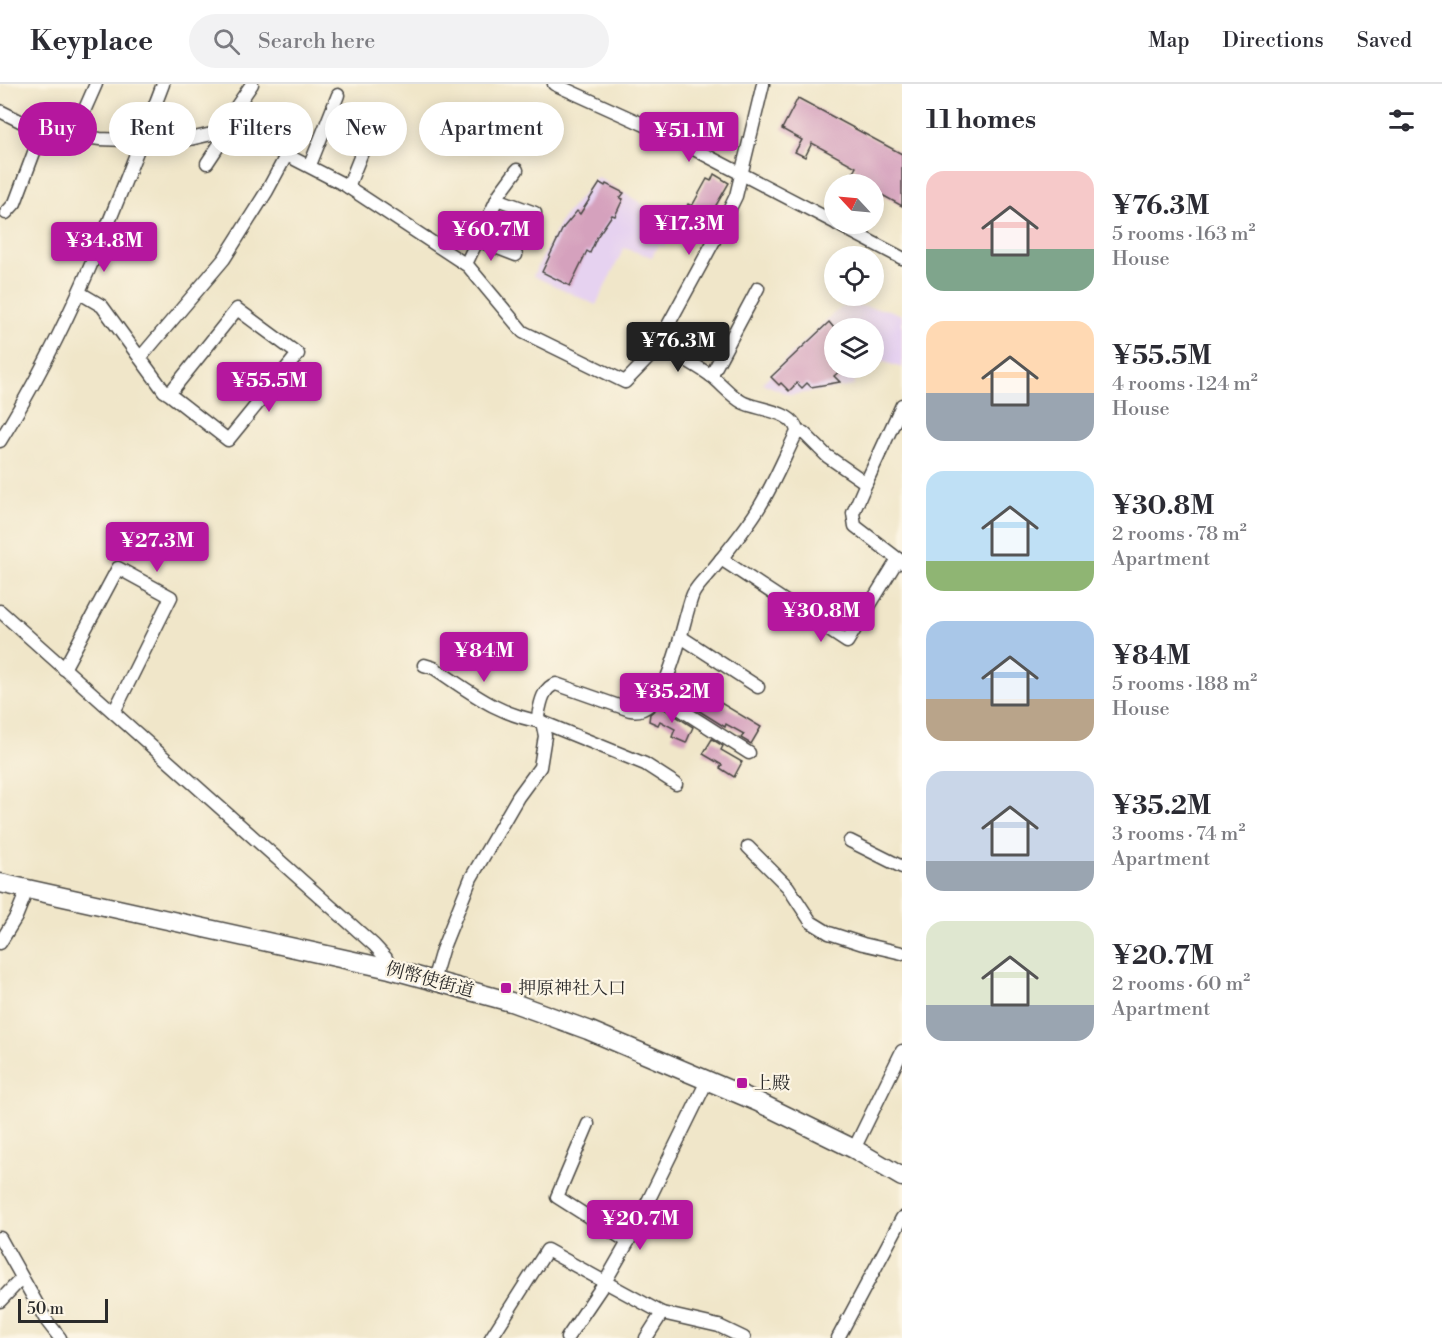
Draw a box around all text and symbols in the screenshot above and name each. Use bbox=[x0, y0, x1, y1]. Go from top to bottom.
search box bbox=[189, 14, 609, 68]
text: Keyplace bbox=[30, 24, 153, 59]
icon: search bbox=[210, 25, 243, 58]
text: Search here bbox=[258, 28, 375, 55]
text: Map bbox=[1148, 28, 1190, 54]
text: Directions bbox=[1223, 28, 1324, 54]
text: Saved bbox=[1357, 28, 1412, 54]
chip: Buy bbox=[18, 102, 97, 156]
chip: Rent bbox=[109, 102, 196, 156]
chip: Filters bbox=[208, 102, 313, 156]
chip: New bbox=[325, 102, 407, 156]
chip: Apartment bbox=[419, 102, 564, 156]
text: 11 homes bbox=[926, 104, 1036, 136]
icon: filters bbox=[1385, 104, 1418, 137]
pin: ¥51.1M bbox=[640, 112, 738, 163]
text: ¥51.1M bbox=[653, 119, 725, 144]
north arrow bbox=[824, 174, 884, 234]
map controls bbox=[824, 174, 884, 378]
text: ¥76.3M bbox=[1112, 190, 1209, 222]
icon: home bbox=[974, 195, 1046, 267]
pin: ¥17.3M bbox=[640, 205, 738, 256]
pin: ¥60.7M bbox=[442, 211, 540, 262]
text: ¥17.3M bbox=[654, 212, 724, 237]
text: ¥60.7M bbox=[452, 218, 530, 243]
pin: ¥34.8M bbox=[55, 222, 153, 273]
text: 5 rooms · 163 m² bbox=[1112, 222, 1256, 247]
text: ¥34.8M bbox=[65, 229, 143, 254]
button: locate bbox=[824, 246, 884, 306]
text: House bbox=[1112, 247, 1170, 272]
button: layers bbox=[824, 318, 884, 378]
pin: ¥76.3M bbox=[629, 322, 727, 373]
text: ¥76.3M bbox=[641, 329, 715, 354]
text: ¥55.5M bbox=[1112, 340, 1212, 372]
icon: home bbox=[974, 345, 1046, 417]
pin: ¥55.5M bbox=[220, 362, 318, 413]
text: ¥55.5M bbox=[231, 369, 307, 394]
text: 4 rooms · 124 m² bbox=[1112, 372, 1258, 397]
text: House bbox=[1112, 397, 1170, 422]
text: ¥30.8M bbox=[1112, 490, 1214, 522]
icon: home bbox=[974, 495, 1046, 567]
pin: ¥27.3M bbox=[108, 522, 206, 573]
text: 2 rooms · 78 m² bbox=[1112, 522, 1247, 547]
text: ¥27.3M bbox=[120, 529, 194, 554]
text: Apartment bbox=[1112, 547, 1210, 572]
pin: ¥30.8M bbox=[772, 592, 870, 643]
text: ¥30.8M bbox=[782, 599, 860, 624]
pin: ¥84M bbox=[448, 632, 520, 683]
text: ¥84M bbox=[454, 639, 514, 664]
text: ¥84M bbox=[1112, 640, 1190, 672]
icon: home bbox=[974, 645, 1046, 717]
text: 5 rooms · 188 m² bbox=[1112, 672, 1257, 697]
pin: ¥35.2M bbox=[623, 673, 721, 724]
text: ¥35.2M bbox=[634, 680, 710, 705]
text: House bbox=[1112, 697, 1170, 722]
text: ¥35.2M bbox=[1112, 790, 1211, 822]
icon: home bbox=[974, 795, 1046, 867]
text: 3 rooms · 74 m² bbox=[1112, 822, 1245, 847]
text: Apartment bbox=[1112, 847, 1210, 872]
text: ¥20.7M bbox=[1112, 940, 1214, 972]
icon: home bbox=[974, 945, 1046, 1017]
street label: 例幣使街道 bbox=[384, 957, 476, 1003]
text: 2 rooms · 60 m² bbox=[1112, 972, 1250, 997]
place label: 押原神社入口 bbox=[518, 977, 626, 1000]
marker: 押原神社入口 bbox=[499, 981, 513, 995]
text: Apartment bbox=[1112, 997, 1210, 1022]
place label: 上殿 bbox=[754, 1072, 790, 1095]
marker: 上殿 bbox=[735, 1076, 749, 1090]
pin: ¥20.7M bbox=[591, 1200, 689, 1251]
text: ¥20.7M bbox=[601, 1207, 679, 1232]
scale bar bbox=[18, 1296, 108, 1324]
text: 50 m bbox=[27, 1299, 64, 1319]

